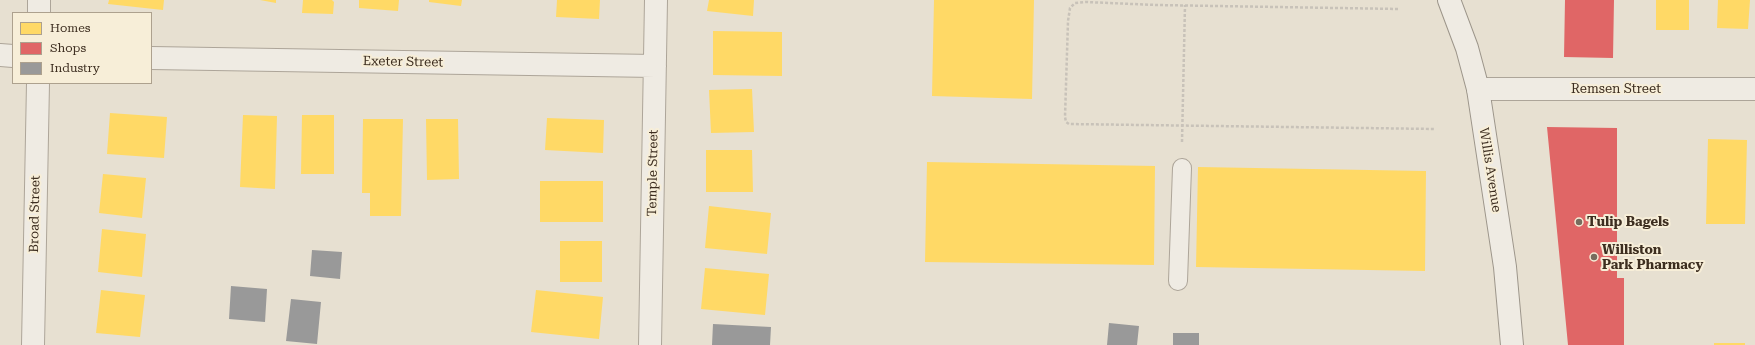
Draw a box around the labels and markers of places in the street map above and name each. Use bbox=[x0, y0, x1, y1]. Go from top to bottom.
place label: Tulip Bagels bbox=[1587, 214, 1669, 230]
marker: Tulip Bagels bbox=[1574, 217, 1584, 227]
place label: Williston Park Pharmacy bbox=[1602, 242, 1703, 273]
marker: Williston Park Pharmacy bbox=[1589, 252, 1599, 262]

